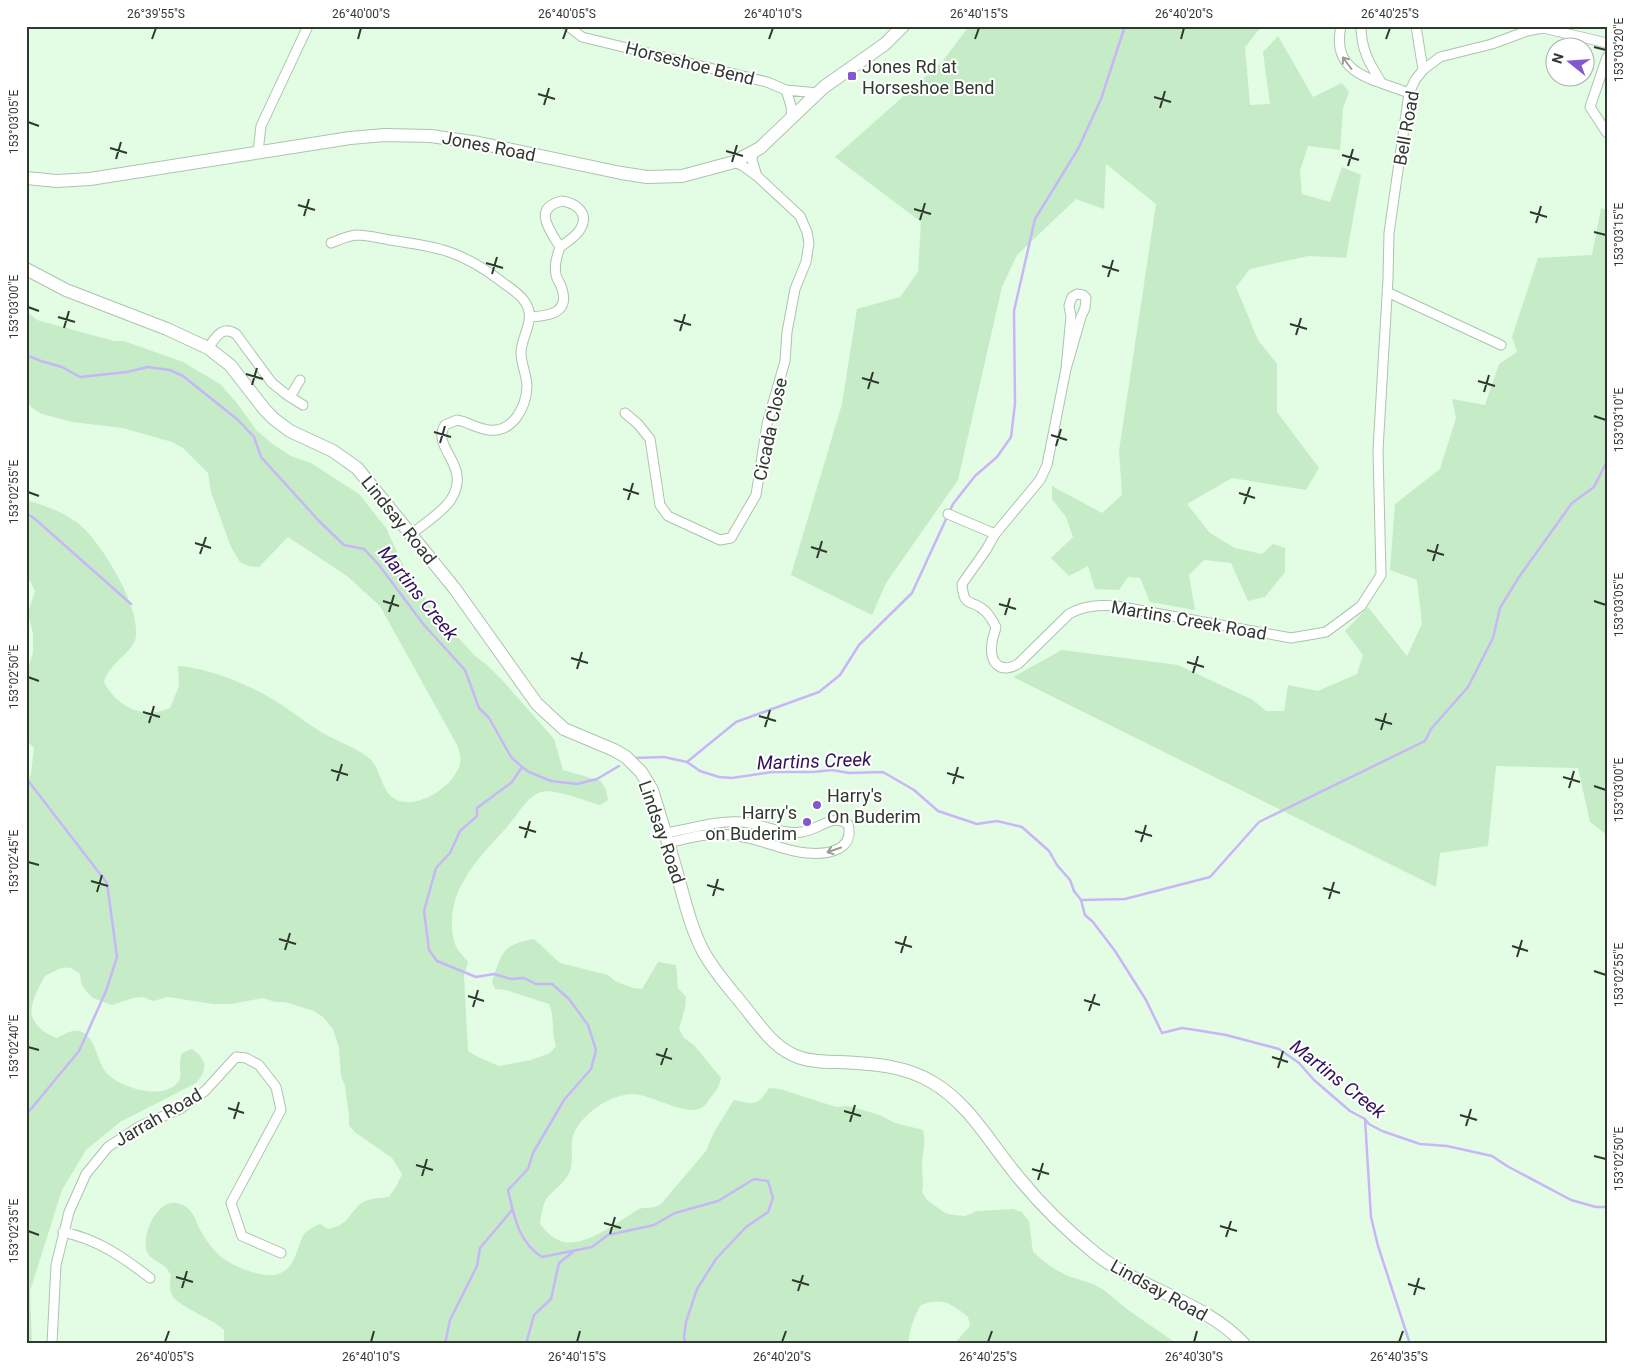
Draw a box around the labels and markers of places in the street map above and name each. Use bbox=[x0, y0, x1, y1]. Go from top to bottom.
place label: Jones Rd at Horseshoe Bend bbox=[862, 56, 994, 98]
marker: Jones Rd at Horseshoe Bend bbox=[846, 70, 858, 82]
place label: Harry's On Buderim bbox=[827, 785, 921, 827]
marker: Harry's On Buderim bbox=[811, 799, 823, 811]
place label: Harry's on Buderim bbox=[705, 802, 797, 844]
marker: Harry's on Buderim bbox=[801, 816, 813, 828]

